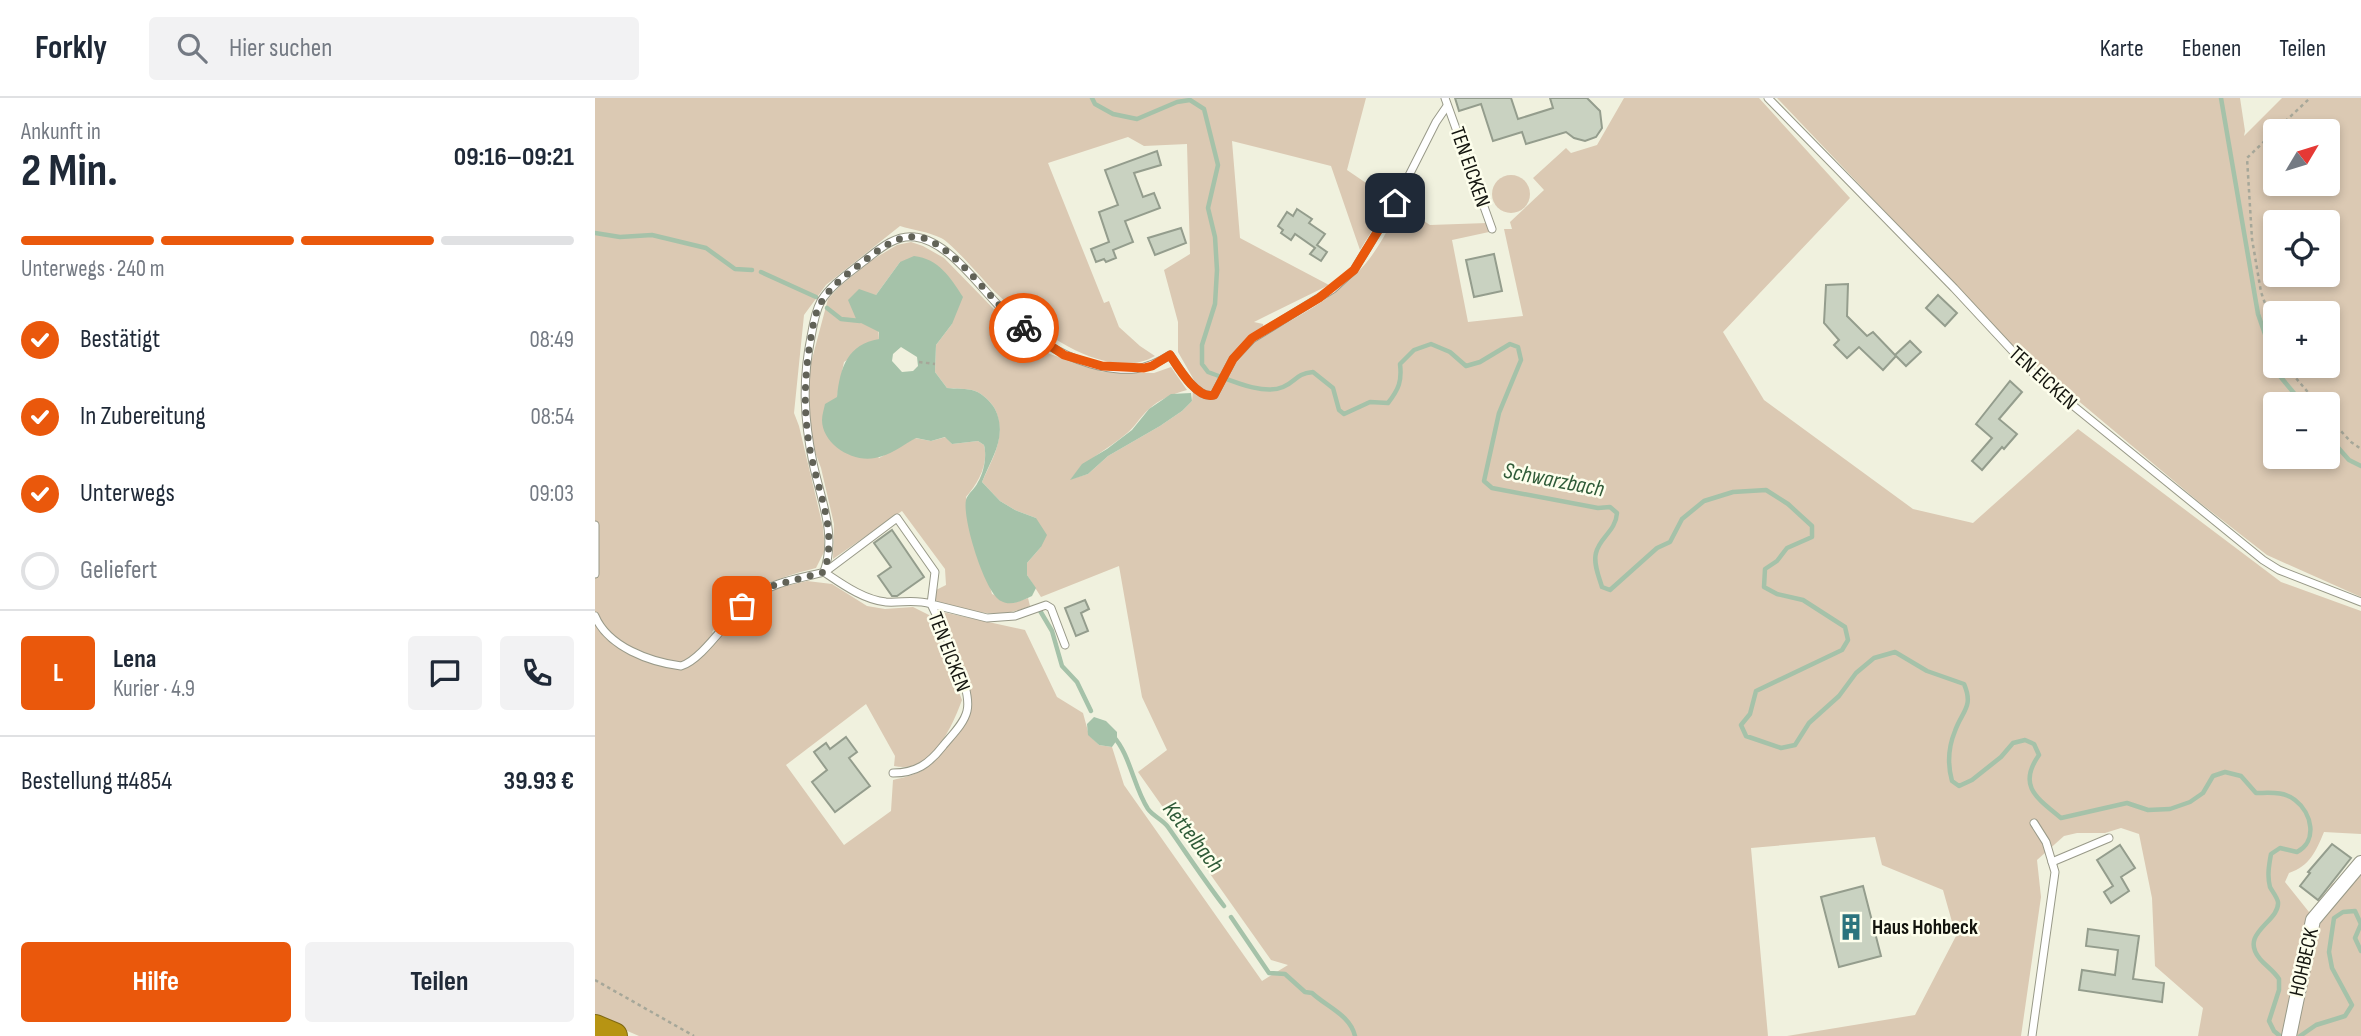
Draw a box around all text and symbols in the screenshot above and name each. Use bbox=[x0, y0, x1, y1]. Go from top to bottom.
search box bbox=[149, 17, 639, 80]
text: Forkly bbox=[35, 28, 107, 68]
icon: search bbox=[173, 29, 211, 67]
text: Hier suchen bbox=[229, 33, 332, 64]
text: Karte bbox=[2100, 34, 2144, 63]
text: Ebenen bbox=[2182, 34, 2241, 63]
text: Teilen bbox=[2279, 34, 2326, 63]
text: Ankunft in bbox=[21, 118, 101, 146]
north arrow bbox=[2263, 119, 2340, 196]
map controls bbox=[2263, 119, 2340, 469]
street label: TEN EICKEN bbox=[1445, 124, 1495, 210]
text: 09:16–09:21 bbox=[454, 142, 574, 173]
text: 2 Min. bbox=[21, 144, 118, 199]
pin bbox=[1365, 173, 1425, 233]
icon: home bbox=[1376, 184, 1414, 222]
button: locate bbox=[2263, 210, 2340, 287]
text: Unterwegs · 240 m bbox=[21, 255, 164, 283]
courier bbox=[989, 293, 1059, 363]
button: + bbox=[2263, 301, 2340, 378]
icon: bike bbox=[1005, 309, 1043, 347]
icon: check bbox=[21, 321, 59, 359]
text: Bestätigt bbox=[80, 324, 160, 355]
text: 08:49 bbox=[529, 326, 574, 354]
street label: TEN EICKEN bbox=[2004, 341, 2082, 415]
button: − bbox=[2263, 392, 2340, 469]
icon: check bbox=[21, 398, 59, 436]
text: In Zubereitung bbox=[80, 401, 206, 432]
text: 08:54 bbox=[530, 403, 574, 431]
water label: Schwarzbach bbox=[1501, 457, 1607, 504]
icon: check bbox=[21, 475, 59, 513]
text: Unterwegs bbox=[80, 478, 175, 509]
text: 09:03 bbox=[529, 480, 574, 508]
text: Geliefert bbox=[80, 555, 157, 586]
pin bbox=[712, 576, 772, 636]
icon: bag bbox=[723, 587, 761, 625]
street label: TEN EICKEN bbox=[922, 609, 976, 695]
button: chat bbox=[408, 636, 482, 710]
button: phone bbox=[500, 636, 574, 710]
text: Lena bbox=[113, 644, 156, 675]
text: L bbox=[53, 658, 63, 689]
text: Kurier · 4.9 bbox=[113, 675, 195, 703]
text: Bestellung #4854 bbox=[21, 766, 172, 797]
text: 39.93 € bbox=[504, 766, 574, 797]
water label: Kettelbach bbox=[1156, 796, 1230, 879]
building icon: Haus Hohbeck bbox=[1836, 912, 1866, 942]
place label: Haus Hohbeck bbox=[1872, 915, 1978, 940]
street label: HOHBECK bbox=[2284, 925, 2324, 999]
button: Hilfe bbox=[21, 942, 291, 1022]
button: Teilen bbox=[305, 942, 574, 1022]

